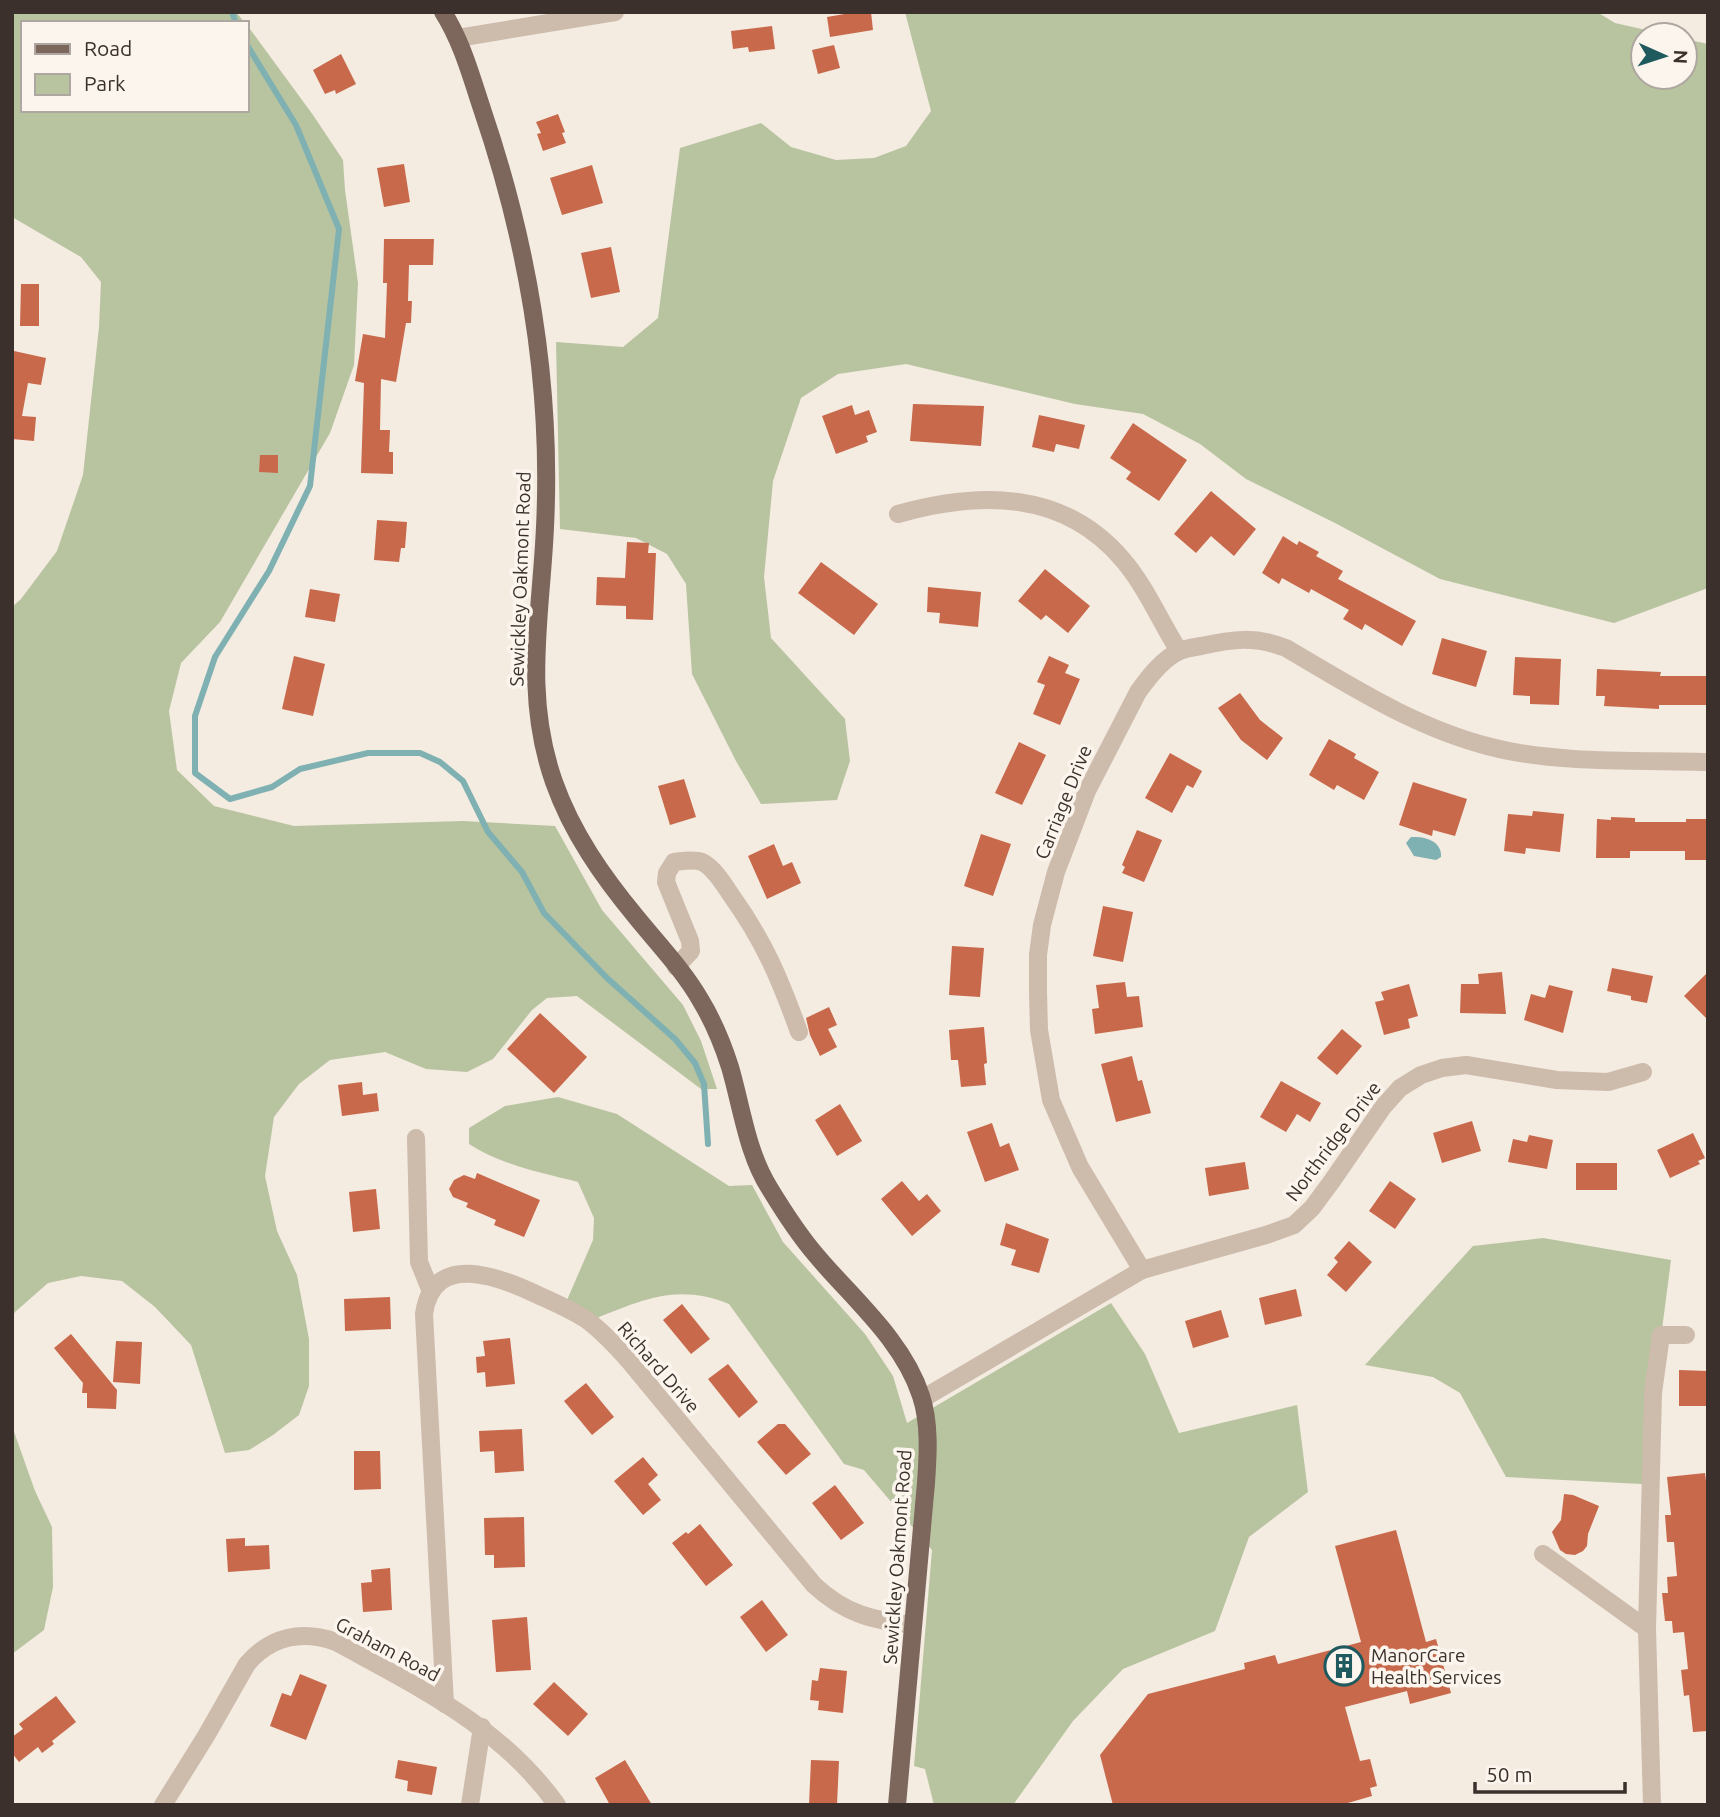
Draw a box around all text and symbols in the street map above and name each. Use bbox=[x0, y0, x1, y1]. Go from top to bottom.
legend bbox=[21, 21, 248, 112]
north arrow bbox=[1629, 21, 1699, 91]
text: Road bbox=[84, 36, 132, 60]
text: N bbox=[1670, 49, 1692, 65]
text: Park bbox=[84, 71, 126, 95]
street label: Sewickley Oakmont Road bbox=[505, 471, 535, 687]
street label: Carriage Drive bbox=[1030, 742, 1096, 862]
street label: Northridge Drive bbox=[1281, 1077, 1385, 1205]
street label: Richard Drive bbox=[613, 1317, 705, 1417]
street label: Sewickley Oakmont Road bbox=[879, 1449, 915, 1665]
street label: Graham Road bbox=[332, 1612, 444, 1686]
place label: ManorCare Health Services bbox=[1371, 1644, 1502, 1688]
building icon: ManorCare Health Services bbox=[1323, 1645, 1365, 1687]
scale bar bbox=[1475, 1750, 1626, 1794]
text: 50 m bbox=[1486, 1762, 1533, 1786]

